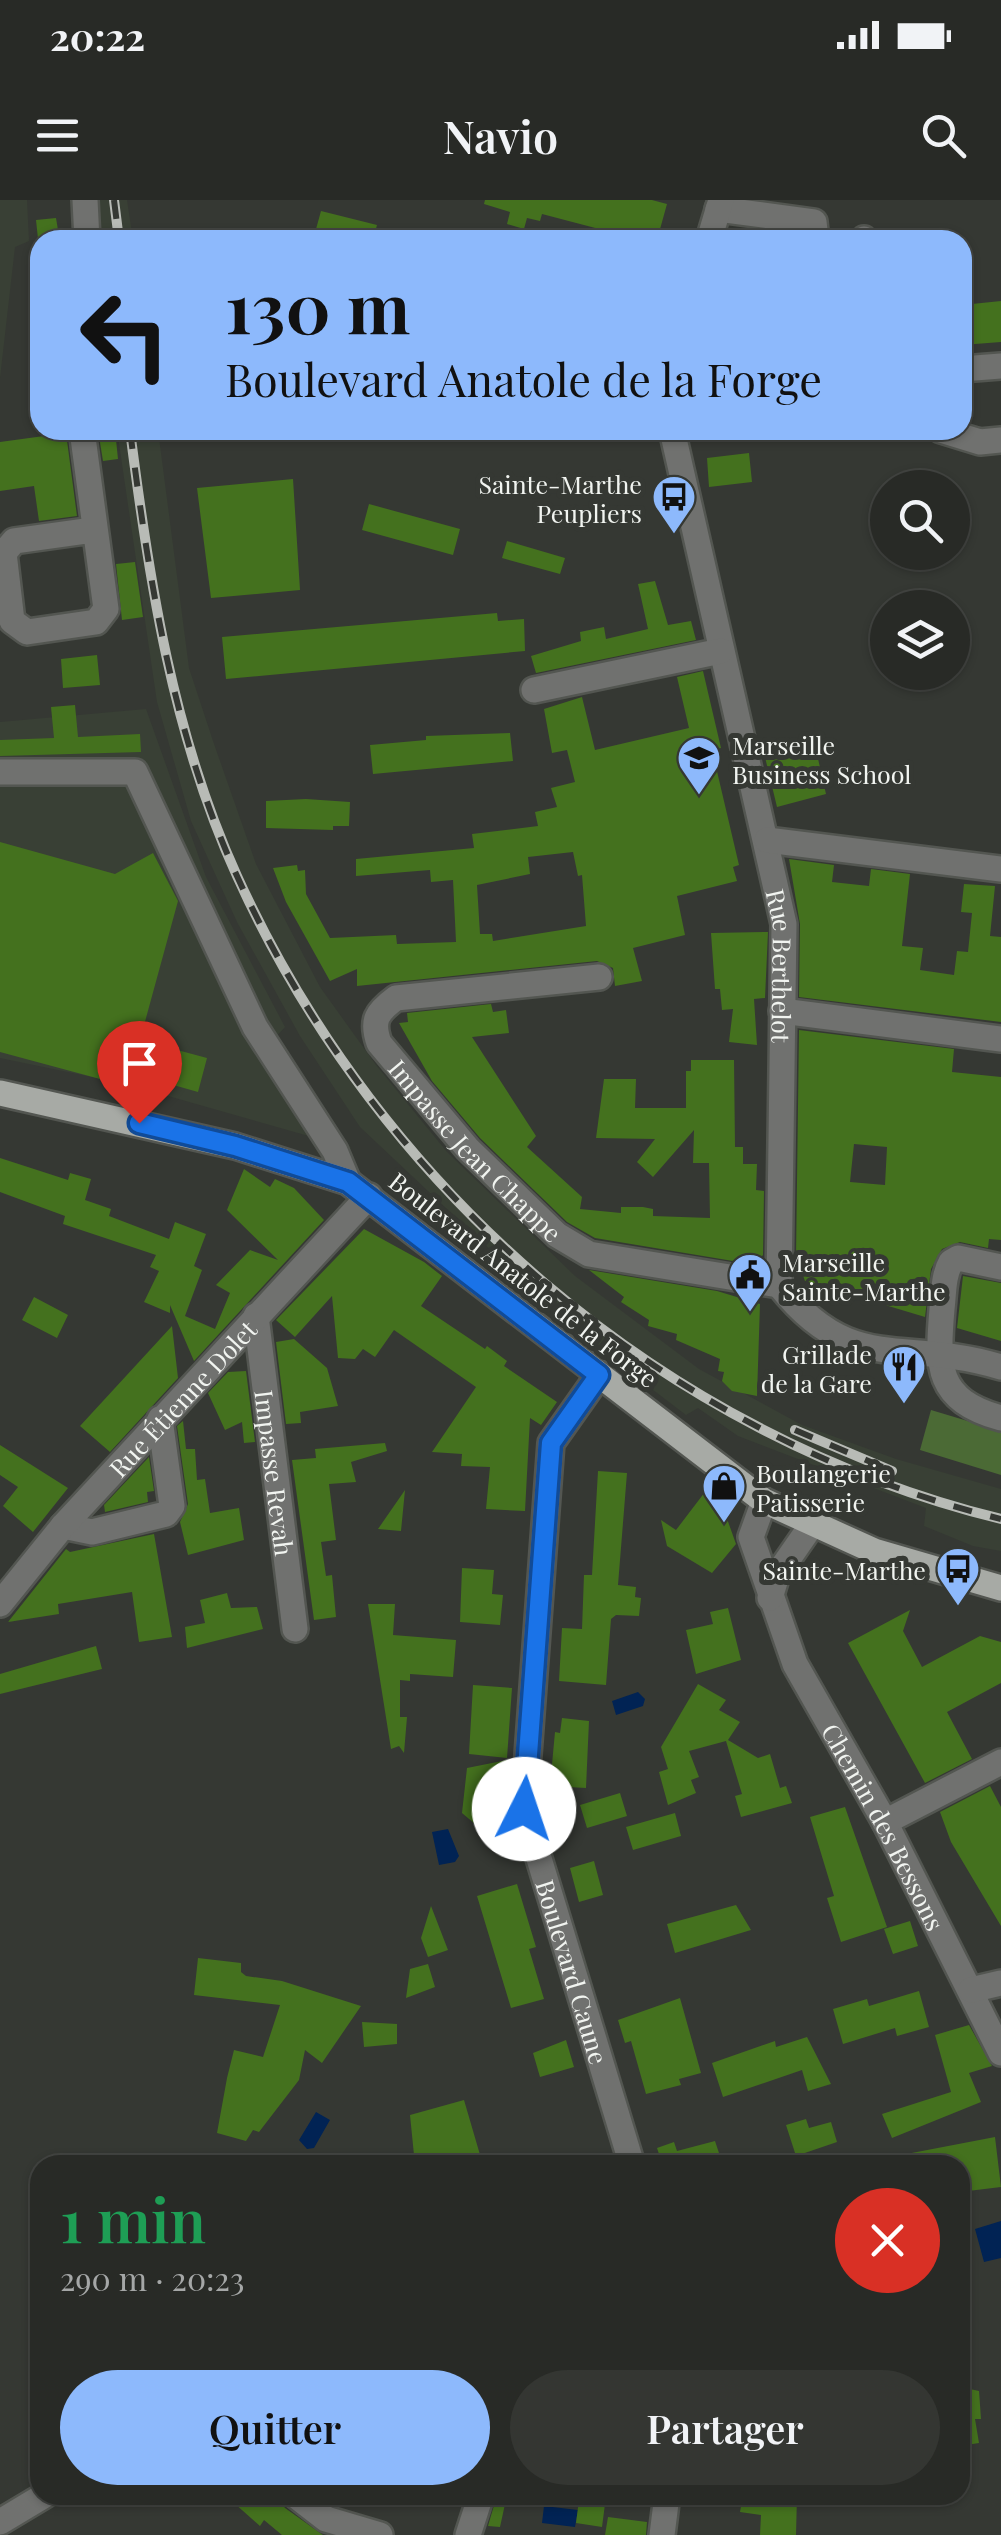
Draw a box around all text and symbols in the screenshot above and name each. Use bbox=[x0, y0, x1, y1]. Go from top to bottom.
text: 20:22 bbox=[50, 10, 145, 61]
text: Navio bbox=[443, 105, 558, 165]
icon: menu bbox=[30, 108, 85, 163]
icon: search bbox=[916, 108, 971, 163]
text: 130 m bbox=[225, 258, 410, 352]
icon: left bbox=[60, 270, 190, 400]
text: Boulevard Anatole de la Forge bbox=[225, 348, 822, 408]
place label: Sainte-Marthe Peupliers bbox=[478, 467, 642, 529]
map controls bbox=[870, 470, 970, 690]
button: search bbox=[870, 470, 970, 570]
bus stop icon: Sainte-Marthe Peupliers bbox=[651, 474, 697, 535]
button: layers bbox=[870, 590, 970, 690]
place label: Marseille Business School bbox=[732, 728, 911, 790]
school or university icon: Marseille Business School bbox=[676, 735, 722, 796]
street label: Rue Berthelot bbox=[760, 885, 801, 1044]
pin bbox=[97, 1021, 182, 1124]
icon: arrive bbox=[112, 1036, 167, 1091]
street label: Impasse Jean Chappe bbox=[382, 1051, 570, 1248]
street label: Boulevard Anatole de la Forge bbox=[383, 1164, 665, 1394]
place label: Marseille Sainte-Marthe bbox=[782, 1245, 946, 1307]
public building icon: Marseille Sainte-Marthe bbox=[727, 1252, 773, 1313]
street label: Rue Étienne Dolet bbox=[101, 1312, 264, 1483]
place label: Grillade de la Gare bbox=[761, 1337, 872, 1399]
restaurant icon: Grillade de la Gare bbox=[881, 1344, 927, 1405]
street label: Impasse Revah bbox=[249, 1388, 302, 1558]
place label: Boulangerie Patisserie bbox=[756, 1456, 891, 1518]
shop icon: Boulangerie Patisserie bbox=[701, 1463, 747, 1524]
bus stop icon: Sainte-Marthe bbox=[935, 1546, 981, 1607]
place label: Sainte-Marthe bbox=[762, 1553, 926, 1586]
street label: Chemin des Bessons bbox=[815, 1717, 953, 1935]
position arrow bbox=[472, 1757, 576, 1861]
street label: Boulevard Caune bbox=[530, 1875, 617, 2068]
text: 1 min bbox=[60, 2178, 206, 2258]
button: close bbox=[835, 2188, 940, 2293]
text: 290 m · 20:23 bbox=[60, 2256, 244, 2299]
button: Quitter bbox=[60, 2370, 490, 2485]
button: Partager bbox=[510, 2370, 940, 2485]

